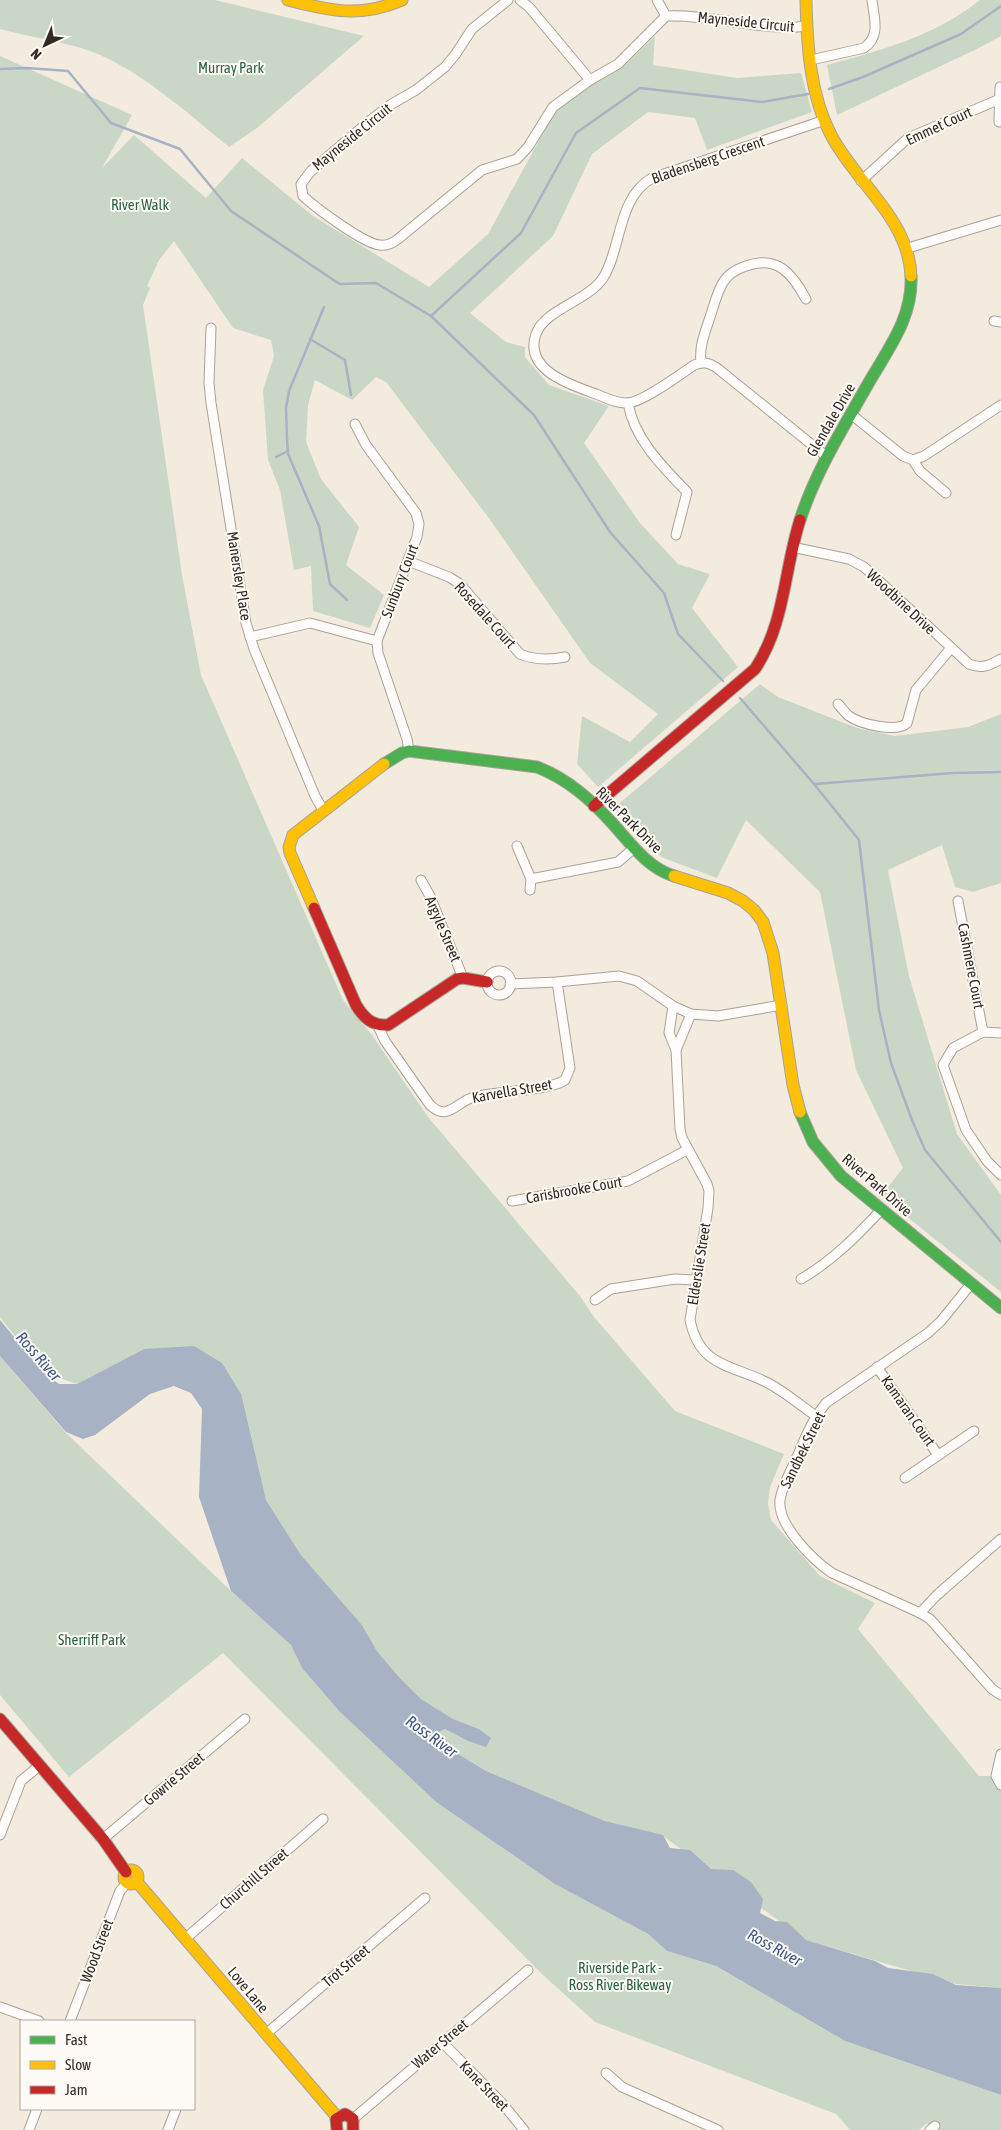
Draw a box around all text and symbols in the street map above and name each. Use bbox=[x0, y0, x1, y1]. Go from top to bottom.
street label: Mayneside Circuit bbox=[697, 8, 795, 35]
north arrow bbox=[20, 20, 70, 70]
text: N bbox=[27, 46, 44, 63]
park label: Murray Park bbox=[198, 59, 264, 76]
street label: Mayneside Circuit bbox=[309, 99, 395, 174]
street label: Emmet Court bbox=[903, 103, 974, 148]
street label: Bladensberg Crescent bbox=[649, 132, 766, 187]
park label: River Walk bbox=[111, 196, 170, 213]
street label: Glendale Drive bbox=[803, 380, 858, 459]
street label: Manersley Place bbox=[224, 530, 255, 622]
street label: Sunbury Court bbox=[378, 542, 421, 620]
street label: Woodbine Drive bbox=[864, 566, 939, 638]
street label: Rosedale Court bbox=[451, 578, 519, 651]
street label: River Park Drive bbox=[593, 783, 666, 856]
street label: Argyle Street bbox=[422, 893, 465, 964]
street label: Cashmere Court bbox=[955, 922, 988, 1010]
street label: Karvella Street bbox=[470, 1075, 553, 1106]
street label: River Park Drive bbox=[839, 1150, 916, 1220]
street label: Carisbrooke Court bbox=[525, 1173, 623, 1206]
street label: Elderslie Street bbox=[684, 1222, 713, 1306]
water label: Ross River bbox=[13, 1328, 66, 1385]
street label: Kamaran Court bbox=[878, 1372, 939, 1449]
street label: Sandbek Street bbox=[777, 1409, 828, 1491]
park label: Sherriff Park bbox=[58, 1631, 126, 1648]
water label: Ross River bbox=[403, 1711, 462, 1761]
street label: Gowrie Street bbox=[140, 1748, 207, 1809]
street label: Churchill Street bbox=[216, 1844, 291, 1913]
street label: Wood Street bbox=[77, 1917, 116, 1985]
water label: Ross River bbox=[745, 1925, 806, 1970]
street label: Trot Street bbox=[319, 1941, 373, 1990]
park label: Riverside Park - Ross River Bikeway bbox=[569, 1959, 671, 1993]
street label: Love Lane bbox=[224, 1963, 273, 2016]
street label: Water Street bbox=[408, 2015, 471, 2072]
legend bbox=[20, 2020, 195, 2110]
text: Fast bbox=[65, 2031, 87, 2048]
text: Slow bbox=[65, 2056, 91, 2073]
street label: Kane Street bbox=[456, 2057, 512, 2114]
text: Jam bbox=[65, 2081, 88, 2098]

